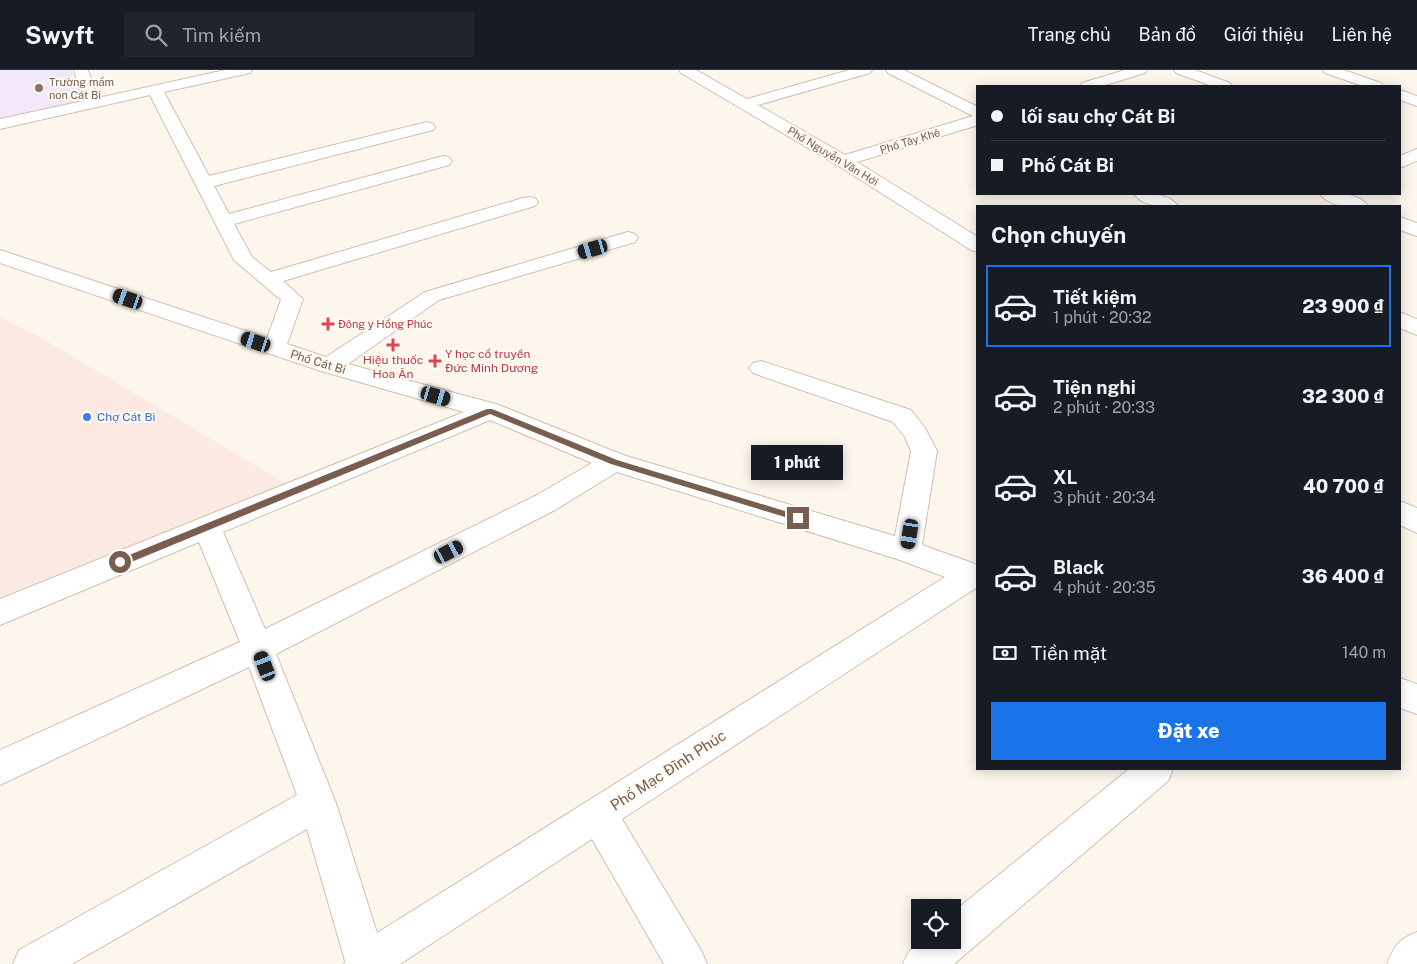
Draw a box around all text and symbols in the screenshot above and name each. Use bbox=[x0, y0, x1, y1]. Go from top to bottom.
search box bbox=[124, 12, 474, 57]
text: Swyft bbox=[25, 21, 94, 49]
icon: search bbox=[142, 21, 170, 49]
text: Tìm kiếm bbox=[182, 24, 261, 46]
text: Trang chủ bbox=[1028, 24, 1111, 45]
text: Bản đồ bbox=[1139, 24, 1196, 45]
text: Giới thiệu bbox=[1224, 24, 1304, 45]
text: Liên hệ bbox=[1332, 24, 1392, 45]
place label: Trường mầm non Cát Bi bbox=[49, 76, 114, 101]
marker: Trường mầm non Cát Bi bbox=[33, 82, 45, 94]
text: lối sau chợ Cát Bi bbox=[1021, 105, 1175, 127]
street label: Phố Nguyễn Văn Hới bbox=[785, 124, 881, 188]
street label: Phố Tây Khê bbox=[878, 126, 942, 156]
text: Phố Cát Bi bbox=[1021, 154, 1114, 176]
text: Chọn chuyến bbox=[991, 222, 1126, 248]
car bbox=[576, 238, 609, 260]
icon: car bbox=[993, 284, 1038, 329]
text: Tiết kiệm bbox=[1053, 286, 1137, 308]
car bbox=[111, 287, 144, 311]
text: 23 900 ₫ bbox=[1302, 295, 1384, 317]
text: 1 phút · 20:32 bbox=[1053, 308, 1152, 327]
marker: Đông y Hồng Phúc bbox=[322, 318, 334, 330]
place label: Đông y Hồng Phúc bbox=[338, 318, 432, 330]
car bbox=[239, 330, 272, 354]
marker: Hiệu thuốc Hoa Ân bbox=[387, 339, 399, 351]
street label: Phố Cát Bi bbox=[289, 347, 347, 377]
place label: Y học cổ truyền Đức Minh Dương bbox=[445, 347, 538, 375]
place label: Hiệu thuốc Hoa Ân bbox=[363, 353, 423, 381]
marker: Y học cổ truyền Đức Minh Dương bbox=[429, 355, 441, 367]
icon: car bbox=[993, 374, 1038, 419]
text: Tiện nghi bbox=[1053, 376, 1136, 398]
car bbox=[419, 385, 452, 407]
text: 32 300 ₫ bbox=[1302, 385, 1384, 407]
text: 2 phút · 20:33 bbox=[1053, 398, 1155, 417]
place label: Chợ Cát Bi bbox=[97, 410, 156, 424]
marker: Chợ Cát Bi bbox=[81, 411, 93, 423]
callout: 1 phút bbox=[752, 446, 844, 480]
text: 1 phút bbox=[774, 453, 820, 472]
icon: car bbox=[993, 464, 1038, 509]
text: XL bbox=[1053, 466, 1078, 488]
text: 40 700 ₫ bbox=[1303, 475, 1384, 497]
text: 3 phút · 20:34 bbox=[1053, 488, 1156, 507]
route end bbox=[787, 507, 809, 529]
car bbox=[900, 518, 919, 550]
car bbox=[432, 539, 465, 565]
route start bbox=[109, 551, 131, 573]
icon: car bbox=[993, 554, 1038, 599]
text: Black bbox=[1053, 556, 1104, 578]
text: 36 400 ₫ bbox=[1302, 565, 1384, 587]
text: 4 phút · 20:35 bbox=[1053, 578, 1156, 597]
icon: cash bbox=[991, 639, 1019, 667]
text: Tiền mặt bbox=[1031, 642, 1107, 664]
text: 140 m bbox=[1342, 643, 1386, 662]
car bbox=[252, 649, 277, 683]
button: Đặt xe bbox=[991, 702, 1386, 760]
street label: Phố Mạc Đĩnh Phúc bbox=[607, 726, 729, 814]
map controls bbox=[911, 899, 961, 949]
button: locate bbox=[911, 899, 961, 949]

